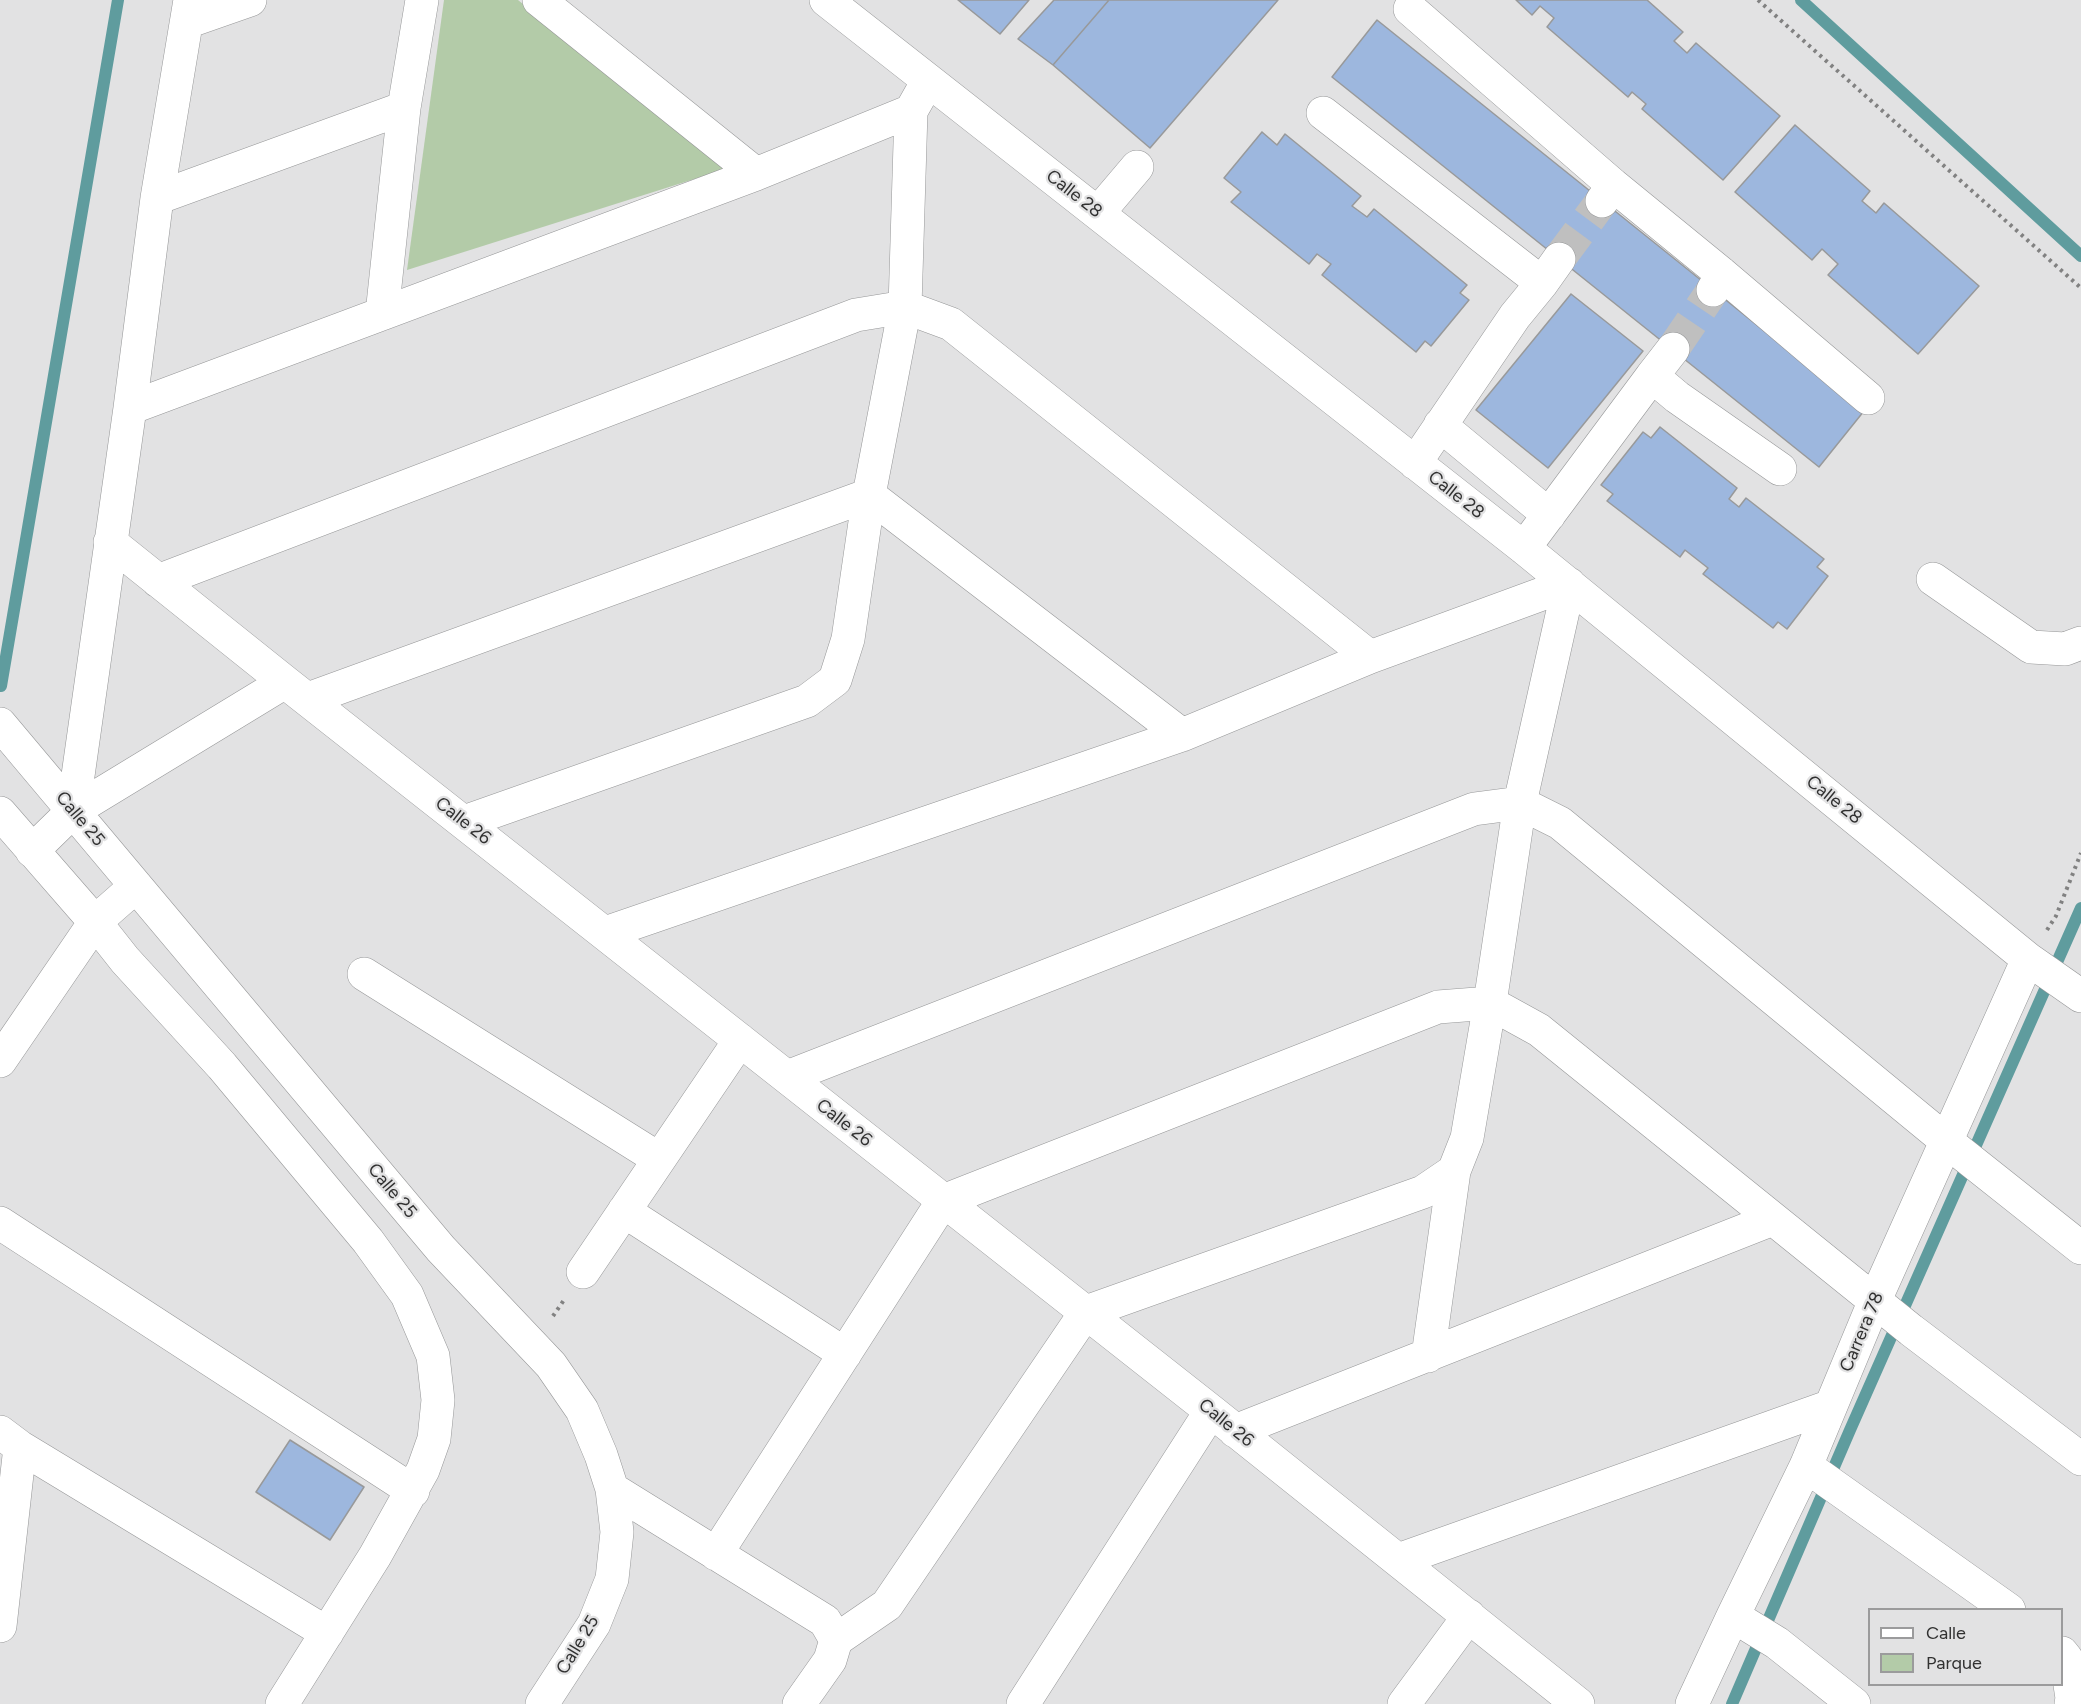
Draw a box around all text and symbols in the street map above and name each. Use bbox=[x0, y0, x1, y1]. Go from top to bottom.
street label: Calle 28 bbox=[1042, 165, 1106, 223]
street label: Calle 28 bbox=[1424, 466, 1488, 524]
street label: Calle 28 bbox=[1802, 771, 1866, 829]
street label: Calle 25 bbox=[51, 787, 109, 851]
street label: Calle 26 bbox=[431, 793, 495, 849]
street label: Calle 26 bbox=[812, 1095, 876, 1151]
street label: Calle 25 bbox=[363, 1159, 421, 1223]
street label: Carrera 78 bbox=[1836, 1289, 1888, 1375]
street label: Calle 26 bbox=[1194, 1394, 1258, 1452]
legend bbox=[1868, 1608, 2063, 1686]
street label: Calle 25 bbox=[552, 1612, 604, 1678]
text: Calle bbox=[1926, 1622, 1966, 1644]
text: Parque bbox=[1926, 1652, 1982, 1674]

